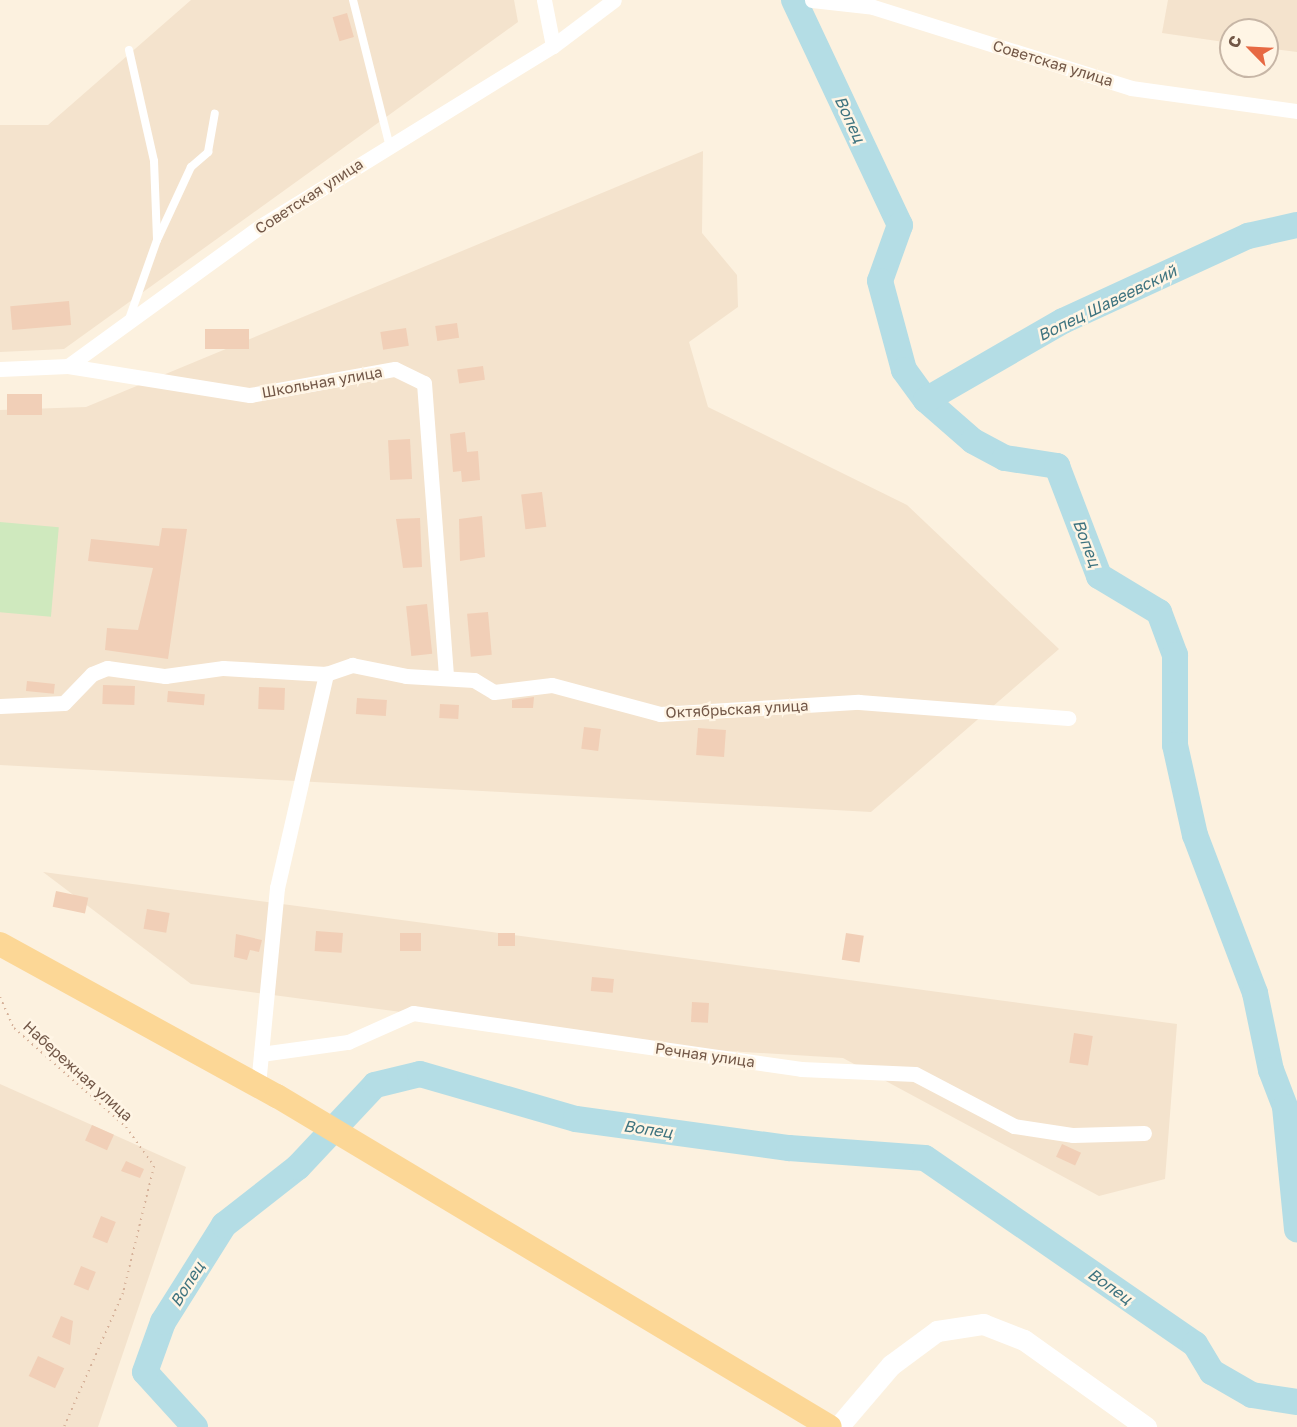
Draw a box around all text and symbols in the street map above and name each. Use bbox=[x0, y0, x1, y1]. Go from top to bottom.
north arrow bbox=[1219, 18, 1279, 78]
text: С bbox=[1223, 32, 1246, 51]
street label: Советская улица bbox=[991, 36, 1115, 90]
water label: Вопец bbox=[831, 93, 869, 145]
street label: Советская улица bbox=[252, 154, 366, 238]
water label: Вопец Шавеевский bbox=[1035, 261, 1179, 345]
street label: Школьная улица bbox=[260, 363, 384, 401]
water label: Вопец bbox=[1069, 517, 1105, 569]
street label: Октябрьская улица bbox=[665, 696, 809, 722]
street label: Набережная улица bbox=[20, 1017, 136, 1125]
street label: Речная улица bbox=[654, 1039, 756, 1071]
water label: Вопец bbox=[622, 1116, 674, 1142]
water label: Вопец bbox=[166, 1258, 208, 1310]
water label: Вопец bbox=[1084, 1264, 1136, 1308]

